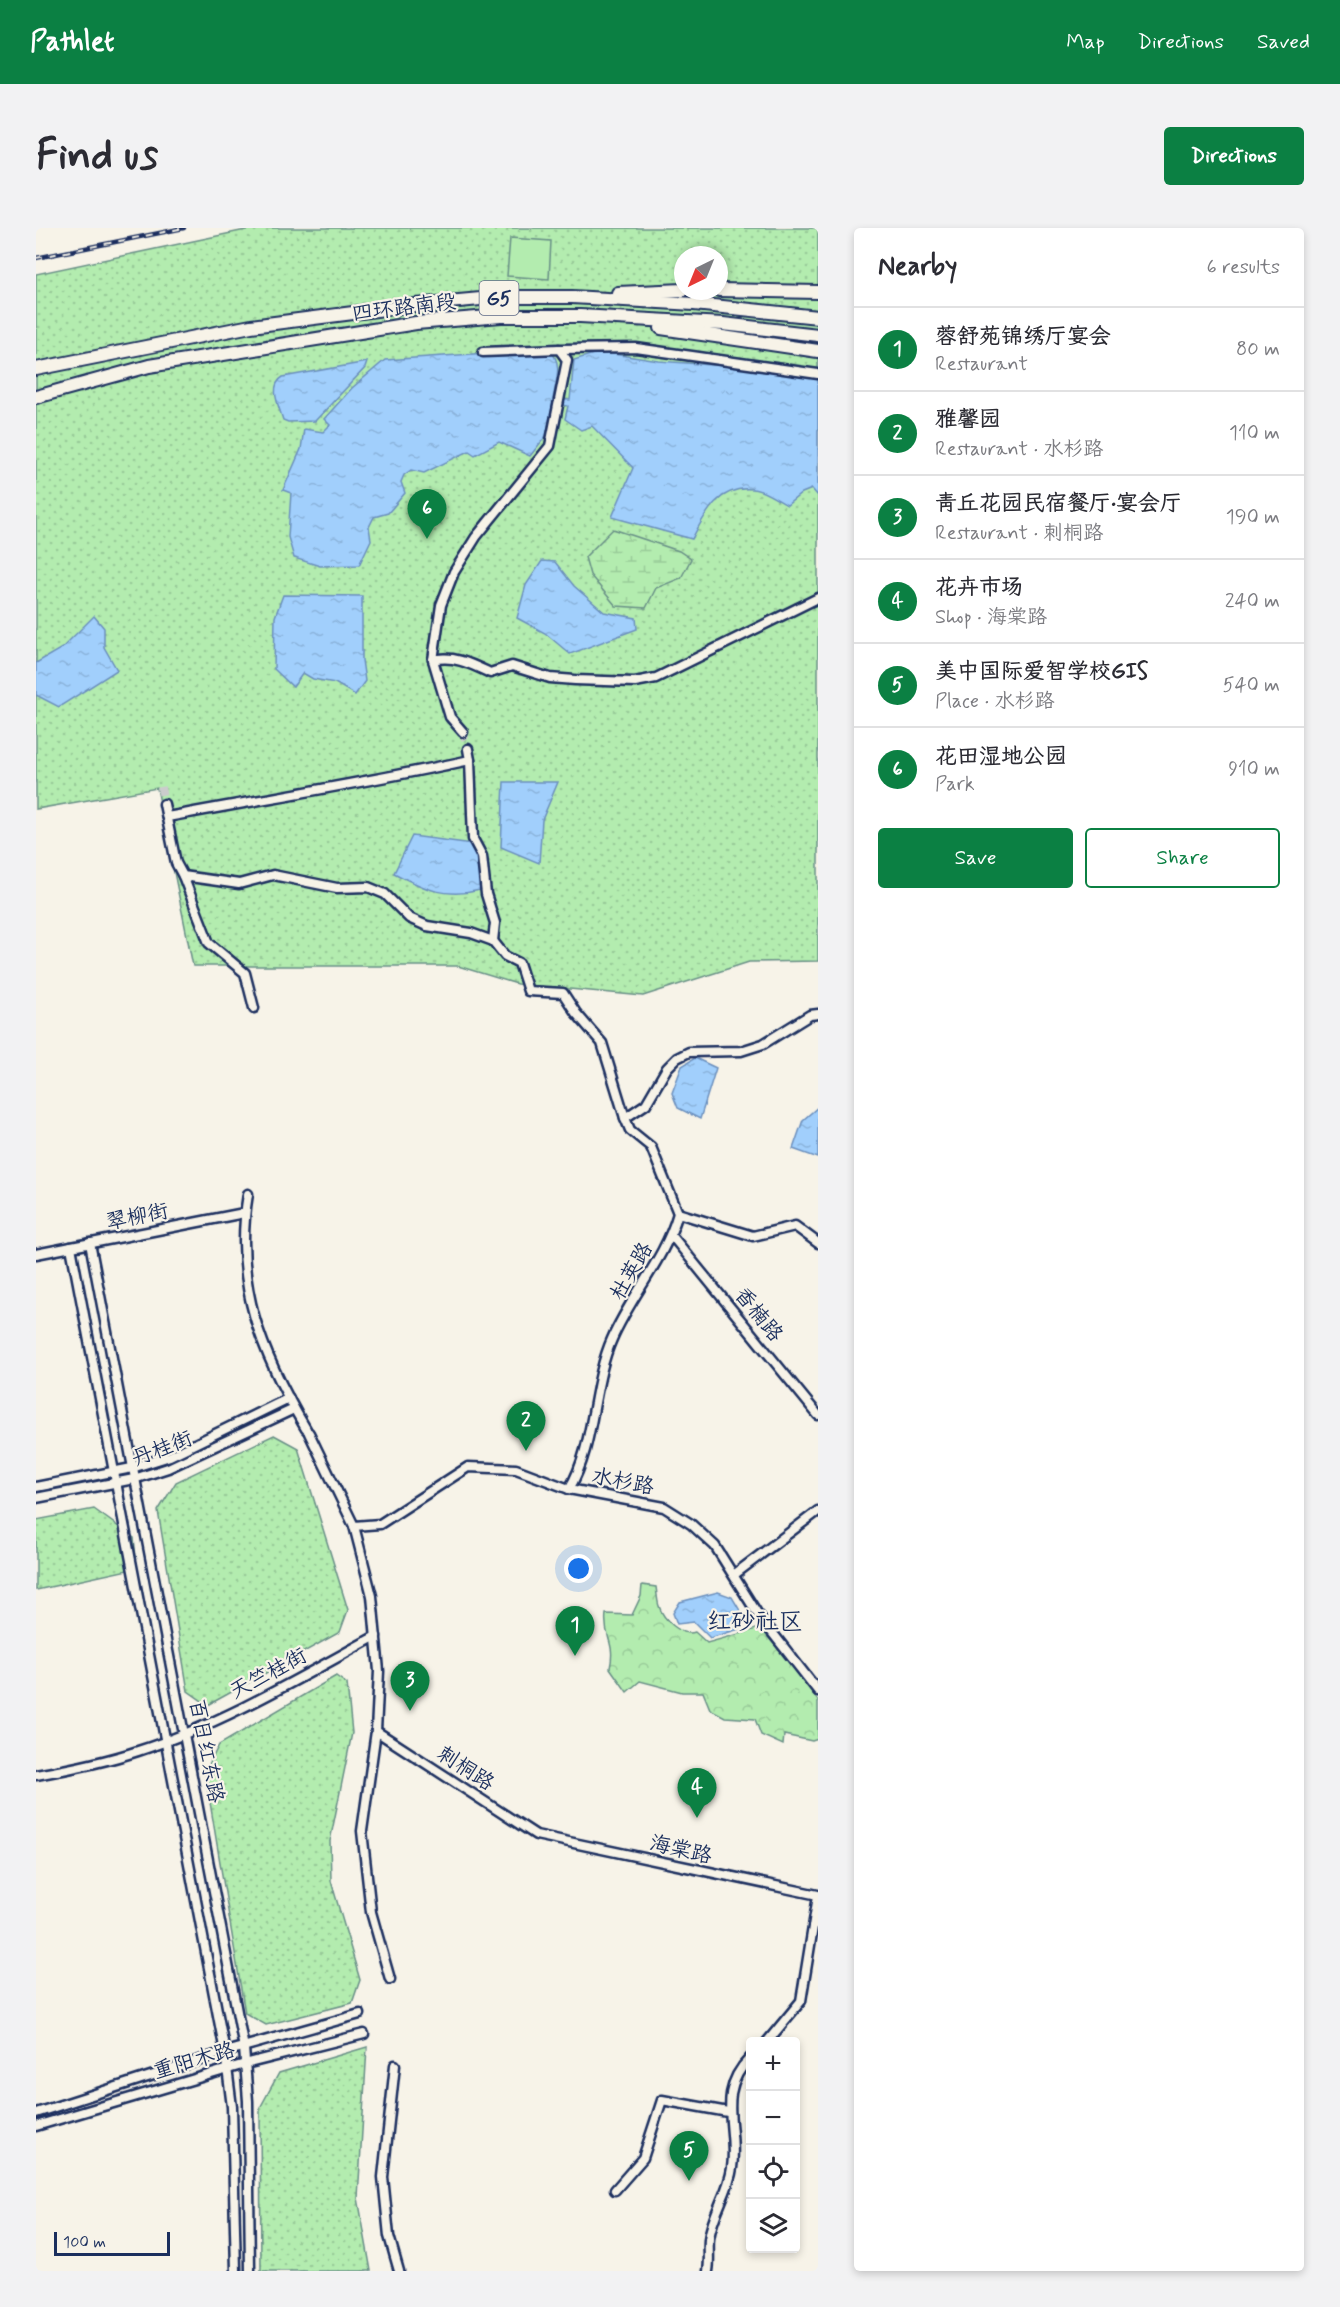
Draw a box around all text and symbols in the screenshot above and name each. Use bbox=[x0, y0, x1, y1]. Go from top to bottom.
text: Pathlet bbox=[30, 24, 114, 61]
text: Map bbox=[1066, 28, 1105, 56]
text: Directions bbox=[1138, 28, 1224, 56]
text: Saved bbox=[1257, 28, 1310, 56]
button: Directions bbox=[1164, 127, 1304, 185]
text: Find us bbox=[36, 129, 158, 184]
north arrow bbox=[674, 246, 728, 300]
text: Nearby bbox=[878, 250, 957, 284]
text: 6 results bbox=[1207, 254, 1280, 281]
road number: G5 bbox=[480, 281, 518, 315]
street label: 四环路南段 bbox=[350, 288, 458, 328]
text: 蓉舒苑锦绣厅宴会 bbox=[935, 323, 1111, 351]
text: 1 bbox=[893, 336, 902, 363]
text: 80 m bbox=[1236, 336, 1280, 363]
text: Restaurant bbox=[935, 351, 1028, 378]
text: 雅馨园 bbox=[935, 406, 1001, 434]
text: 2 bbox=[893, 420, 902, 447]
text: 110 m bbox=[1229, 420, 1280, 447]
text: Restaurant · 水杉路 bbox=[935, 436, 1103, 463]
pin: 6 bbox=[408, 490, 446, 539]
text: 青丘花园民宿餐厅·宴会厅 bbox=[935, 490, 1182, 518]
text: 3 bbox=[893, 504, 902, 531]
text: 190 m bbox=[1226, 504, 1280, 531]
text: Restaurant · 刺桐路 bbox=[935, 520, 1103, 547]
text: 花卉市场 bbox=[935, 574, 1023, 602]
text: 4 bbox=[892, 588, 903, 615]
text: 240 m bbox=[1225, 588, 1280, 615]
text: Shop · 海棠路 bbox=[935, 604, 1047, 631]
text: 美中国际爱智学校GIS bbox=[935, 658, 1148, 686]
text: 5 bbox=[892, 672, 904, 699]
text: 540 m bbox=[1223, 672, 1280, 699]
text: Place · 水杉路 bbox=[935, 688, 1054, 715]
text: 花田湿地公园 bbox=[935, 743, 1067, 771]
text: 6 bbox=[892, 756, 903, 783]
text: 910 m bbox=[1228, 756, 1280, 783]
text: Park bbox=[935, 771, 975, 798]
button: Save bbox=[878, 828, 1073, 888]
button: Share bbox=[1085, 828, 1280, 888]
street label: 翠柳街 bbox=[104, 1197, 171, 1237]
street label: 杜英路 bbox=[604, 1237, 660, 1306]
street label: 香楠路 bbox=[728, 1281, 789, 1348]
pin: 2 bbox=[506, 1402, 546, 1451]
street label: 丹桂街 bbox=[128, 1425, 197, 1473]
street label: 水杉路 bbox=[589, 1462, 656, 1502]
your location bbox=[564, 1554, 593, 1583]
pin: 1 bbox=[556, 1606, 594, 1656]
district label: 红砂社区 bbox=[707, 1607, 803, 1638]
street label: 天竺桂街 bbox=[225, 1642, 312, 1706]
pin: 3 bbox=[390, 1662, 430, 1711]
street label: 百日红东路 bbox=[182, 1697, 230, 1805]
street label: 刺桐路 bbox=[431, 1740, 499, 1798]
pin: 4 bbox=[678, 1768, 716, 1818]
street label: 海棠路 bbox=[647, 1829, 715, 1871]
street label: 重阳木路 bbox=[150, 2036, 239, 2086]
map controls bbox=[746, 2037, 800, 2253]
button: + bbox=[746, 2037, 800, 2091]
button: − bbox=[746, 2091, 800, 2145]
pin: 5 bbox=[670, 2132, 708, 2181]
button: locate bbox=[746, 2145, 800, 2199]
button: layers bbox=[746, 2199, 800, 2253]
scale bar bbox=[54, 2229, 170, 2256]
text: 100 m bbox=[63, 2232, 106, 2253]

